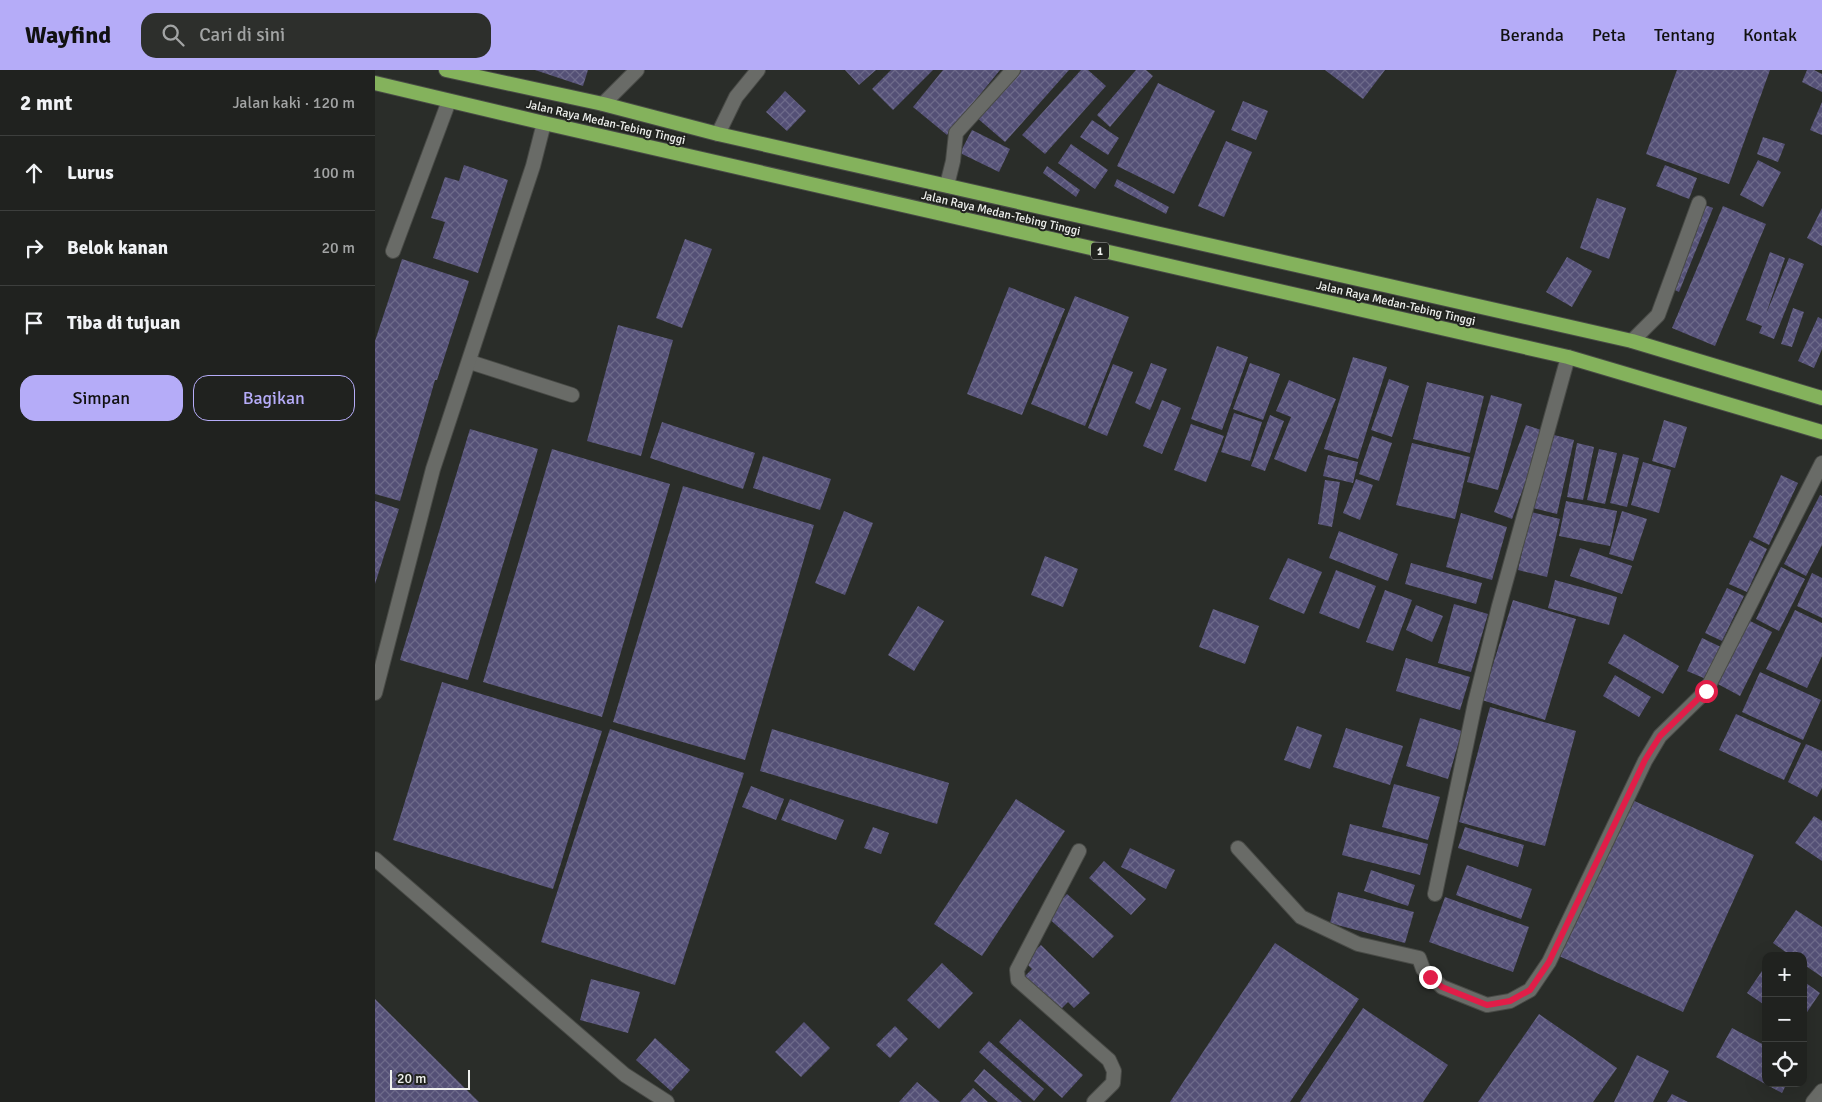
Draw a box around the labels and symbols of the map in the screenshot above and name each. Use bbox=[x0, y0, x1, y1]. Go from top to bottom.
street label: Jalan Raya Medan-Tebing Tinggi bbox=[525, 97, 687, 148]
street label: Jalan Raya Medan-Tebing Tinggi bbox=[920, 188, 1082, 239]
road number: 1 bbox=[1091, 242, 1109, 260]
street label: Jalan Raya Medan-Tebing Tinggi bbox=[1315, 278, 1477, 329]
route start bbox=[1695, 680, 1718, 703]
route end bbox=[1419, 966, 1442, 989]
scale bar bbox=[390, 1067, 470, 1090]

